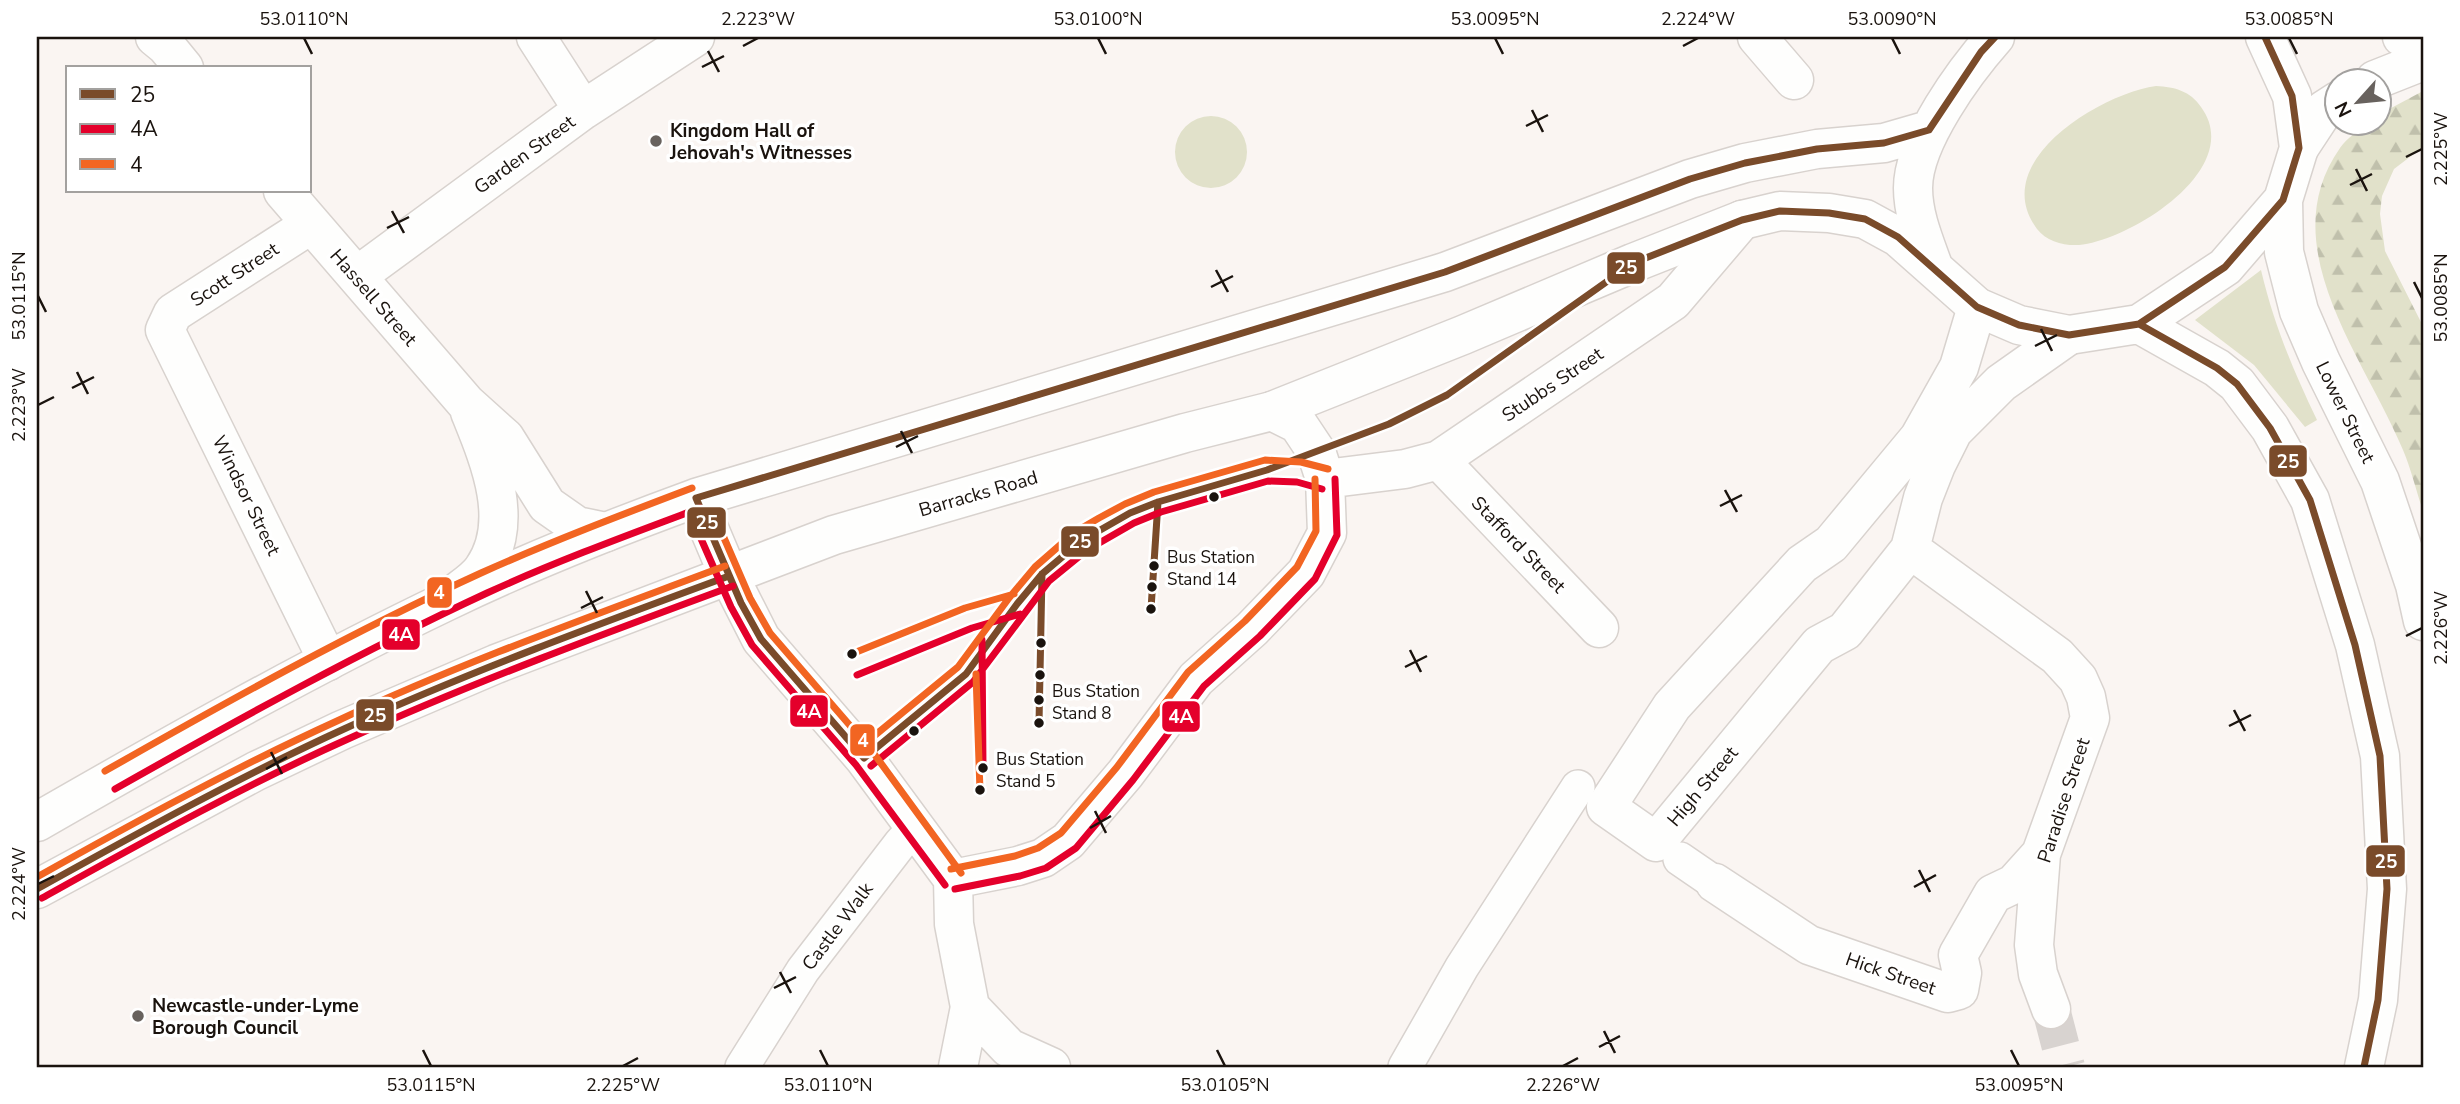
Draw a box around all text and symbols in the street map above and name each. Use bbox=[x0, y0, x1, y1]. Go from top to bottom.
text: 53.0110°N bbox=[260, 7, 348, 31]
text: 2.223°W bbox=[721, 7, 795, 31]
text: 53.0100°N bbox=[1054, 7, 1142, 31]
text: 53.0095°N bbox=[1451, 7, 1539, 31]
text: 2.224°W bbox=[1661, 7, 1735, 31]
text: 53.0090°N bbox=[1848, 7, 1936, 31]
text: 53.0085°N bbox=[2245, 7, 2333, 31]
legend bbox=[66, 66, 312, 192]
north arrow bbox=[2324, 66, 2394, 136]
text: 25 bbox=[130, 81, 155, 109]
text: N bbox=[2329, 97, 2359, 122]
street label: Garden Street bbox=[469, 109, 581, 200]
text: 2.225°W bbox=[2429, 112, 2453, 186]
text: 4A bbox=[130, 115, 158, 143]
place label: Kingdom Hall of Jehovah's Witnesses bbox=[669, 118, 852, 166]
marker: Kingdom Hall of Jehovah's Witnesses bbox=[648, 133, 664, 149]
text: 4 bbox=[130, 151, 143, 179]
street label: Scott Street bbox=[185, 236, 284, 313]
street label: Hassell Street bbox=[324, 244, 423, 352]
line badge: 25 bbox=[1606, 251, 1646, 285]
text: 53.0115°N bbox=[7, 252, 31, 340]
text: 53.0085°N bbox=[2429, 254, 2453, 342]
text: 25 bbox=[1615, 255, 1637, 281]
street label: Stubbs Street bbox=[1497, 341, 1609, 428]
street label: Lower Street bbox=[2309, 357, 2381, 468]
text: 2.223°W bbox=[7, 368, 31, 442]
street label: Windsor Street bbox=[206, 431, 287, 560]
line badge: 25 bbox=[2268, 444, 2308, 478]
text: 25 bbox=[2277, 449, 2299, 475]
street label: Barracks Road bbox=[916, 465, 1041, 523]
unlabelled marker bbox=[1207, 490, 1221, 504]
street label: Stafford Street bbox=[1465, 491, 1571, 599]
line badge: 25 bbox=[686, 506, 727, 539]
text: 25 bbox=[696, 510, 718, 536]
line badge: 25 bbox=[1060, 525, 1100, 558]
text: 25 bbox=[1069, 529, 1091, 555]
place label: Bus Station Stand 14 bbox=[1167, 546, 1255, 591]
marker: Bus Station Stand 14 bbox=[1147, 559, 1161, 573]
line badge: 4 bbox=[426, 576, 453, 609]
text: 4 bbox=[433, 580, 445, 606]
unlabelled marker bbox=[1145, 580, 1159, 594]
text: 2.226°W bbox=[2429, 591, 2453, 665]
unlabelled marker bbox=[1144, 602, 1158, 616]
line badge: 4A bbox=[381, 618, 421, 651]
text: 4A bbox=[388, 622, 415, 648]
unlabelled marker bbox=[1034, 636, 1048, 650]
unlabelled marker bbox=[845, 647, 859, 661]
unlabelled marker bbox=[1033, 668, 1047, 682]
place label: Bus Station Stand 8 bbox=[1052, 680, 1140, 725]
marker: Bus Station Stand 8 bbox=[1032, 693, 1046, 707]
line badge: 4A bbox=[789, 694, 829, 728]
line badge: 25 bbox=[355, 698, 395, 732]
text: 4A bbox=[796, 699, 823, 725]
line badge: 4A bbox=[1161, 700, 1201, 733]
text: 25 bbox=[364, 703, 386, 729]
text: 4A bbox=[1168, 704, 1195, 730]
unlabelled marker bbox=[1032, 716, 1046, 730]
line badge: 4 bbox=[849, 723, 876, 757]
unlabelled marker bbox=[907, 724, 921, 738]
text: 4 bbox=[857, 728, 869, 754]
street label: Paradise Street bbox=[2032, 734, 2096, 866]
street label: High Street bbox=[1661, 741, 1744, 832]
place label: Bus Station Stand 5 bbox=[996, 748, 1084, 793]
marker: Bus Station Stand 5 bbox=[976, 761, 990, 775]
unlabelled marker bbox=[973, 783, 987, 797]
line badge: 25 bbox=[2365, 844, 2406, 878]
text: 2.224°W bbox=[7, 847, 31, 921]
text: 25 bbox=[2375, 849, 2397, 875]
street label: Castle Walk bbox=[796, 877, 880, 976]
street label: Hick Street bbox=[1842, 946, 1940, 1002]
place label: Newcastle-under-Lyme Borough Council bbox=[152, 993, 359, 1041]
marker: Newcastle-under-Lyme Borough Council bbox=[130, 1008, 146, 1024]
text: 53.0115°N bbox=[387, 1073, 475, 1097]
text: 2.225°W bbox=[586, 1073, 660, 1097]
text: 53.0110°N bbox=[784, 1073, 872, 1097]
text: 53.0105°N bbox=[1181, 1073, 1269, 1097]
text: 2.226°W bbox=[1526, 1073, 1600, 1097]
text: 53.0095°N bbox=[1975, 1073, 2063, 1097]

